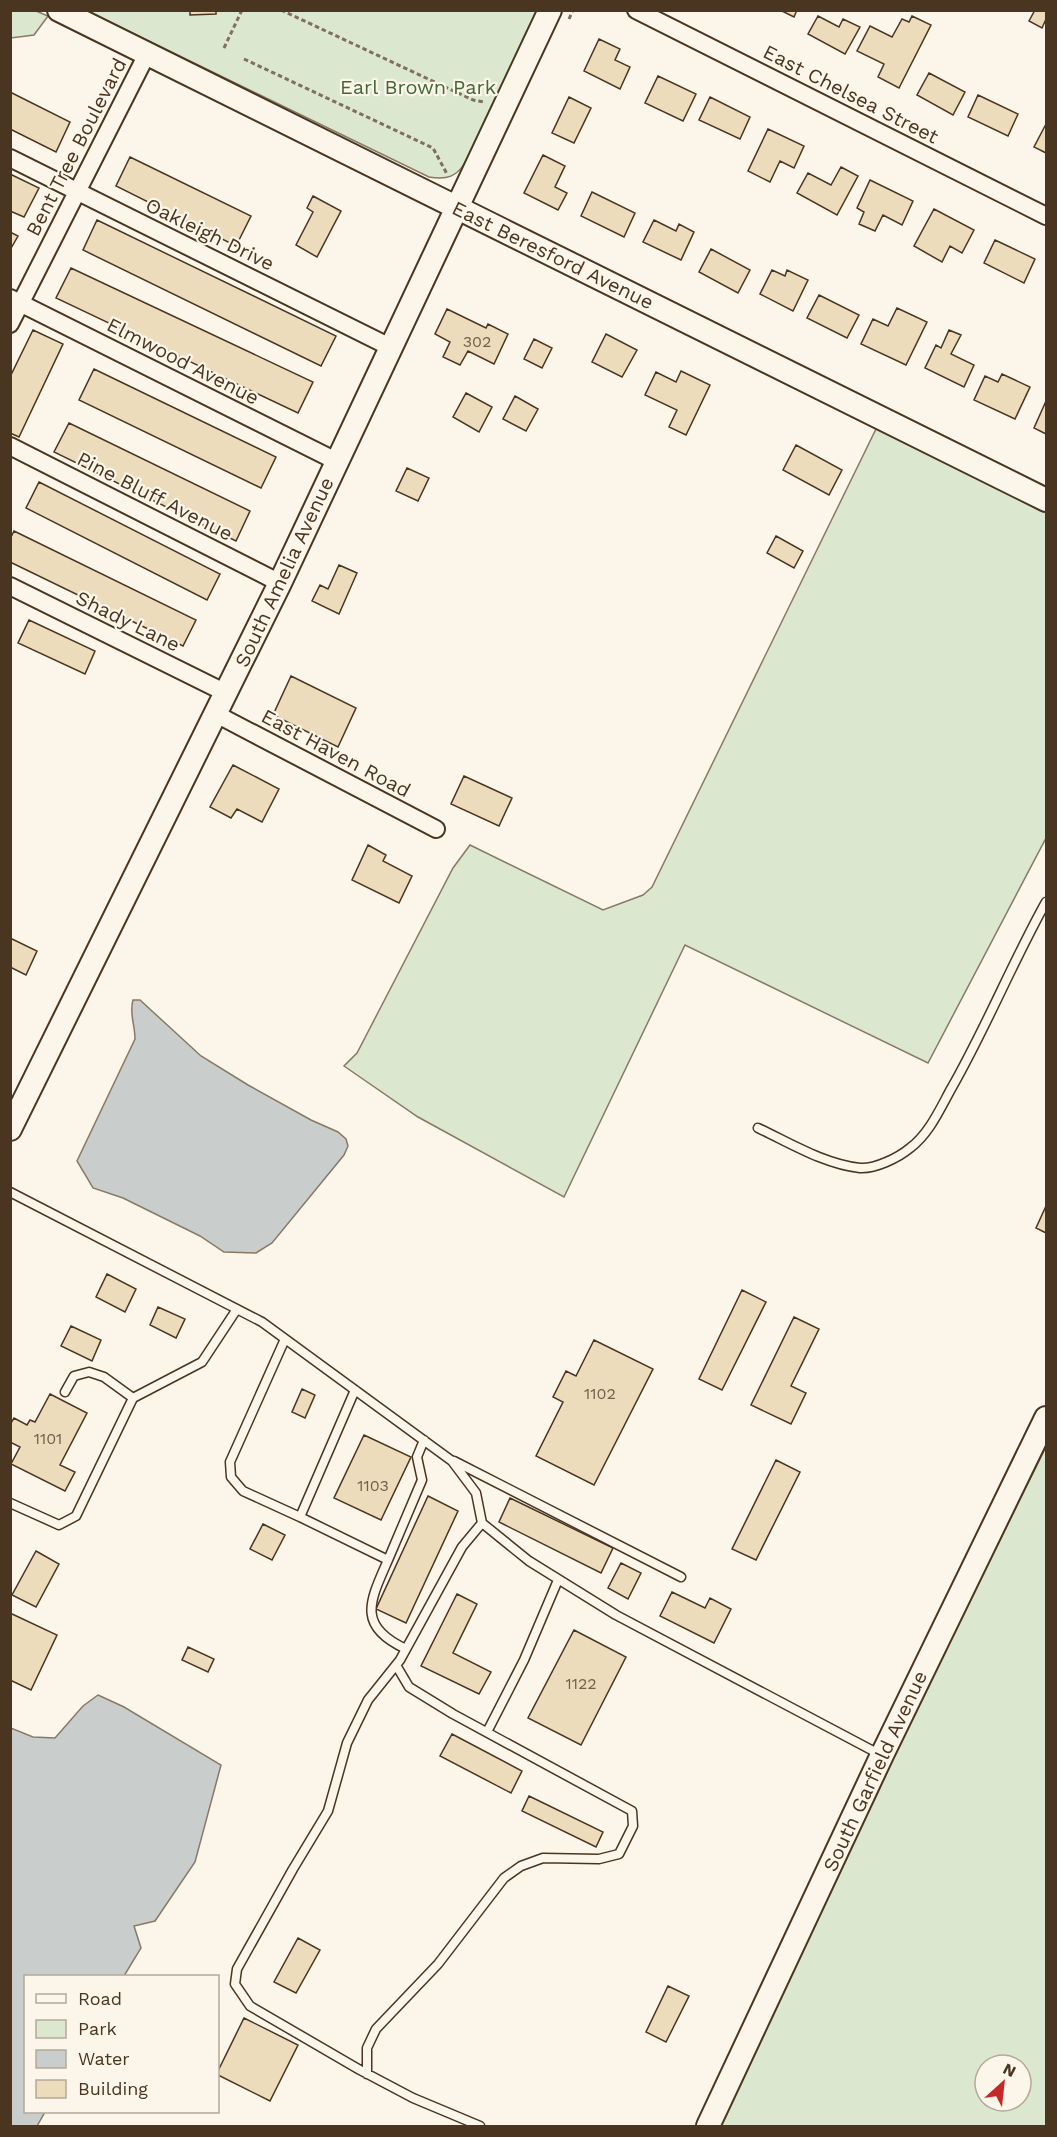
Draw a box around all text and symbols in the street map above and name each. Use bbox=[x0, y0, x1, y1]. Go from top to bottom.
street label: East Chelsea Street bbox=[759, 39, 943, 149]
street label: Bent Tree Boulevard bbox=[21, 54, 131, 240]
park label: Earl Brown Park bbox=[340, 75, 496, 99]
street label: Oakleigh Drive bbox=[142, 192, 278, 276]
street label: East Beresford Avenue bbox=[448, 196, 658, 314]
street label: Elmwood Avenue bbox=[103, 312, 263, 410]
house number: 302 bbox=[463, 332, 491, 351]
street label: Pine Bluff Avenue bbox=[73, 446, 237, 546]
street label: South Amelia Avenue bbox=[229, 473, 339, 671]
street label: Shady Lane bbox=[72, 585, 184, 657]
street label: East Haven Road bbox=[257, 704, 415, 802]
house number: 1102 bbox=[584, 1384, 616, 1403]
house number: 1101 bbox=[34, 1429, 62, 1448]
house number: 1103 bbox=[357, 1476, 389, 1495]
street label: South Garfield Avenue bbox=[818, 1667, 932, 1875]
house number: 1122 bbox=[565, 1674, 597, 1693]
legend bbox=[24, 1975, 219, 2113]
text: Road bbox=[78, 1988, 122, 2009]
text: Park bbox=[78, 2018, 117, 2039]
text: Water bbox=[78, 2048, 130, 2069]
north arrow bbox=[973, 2053, 1033, 2113]
text: N bbox=[1000, 2059, 1019, 2081]
text: Building bbox=[78, 2078, 148, 2099]

